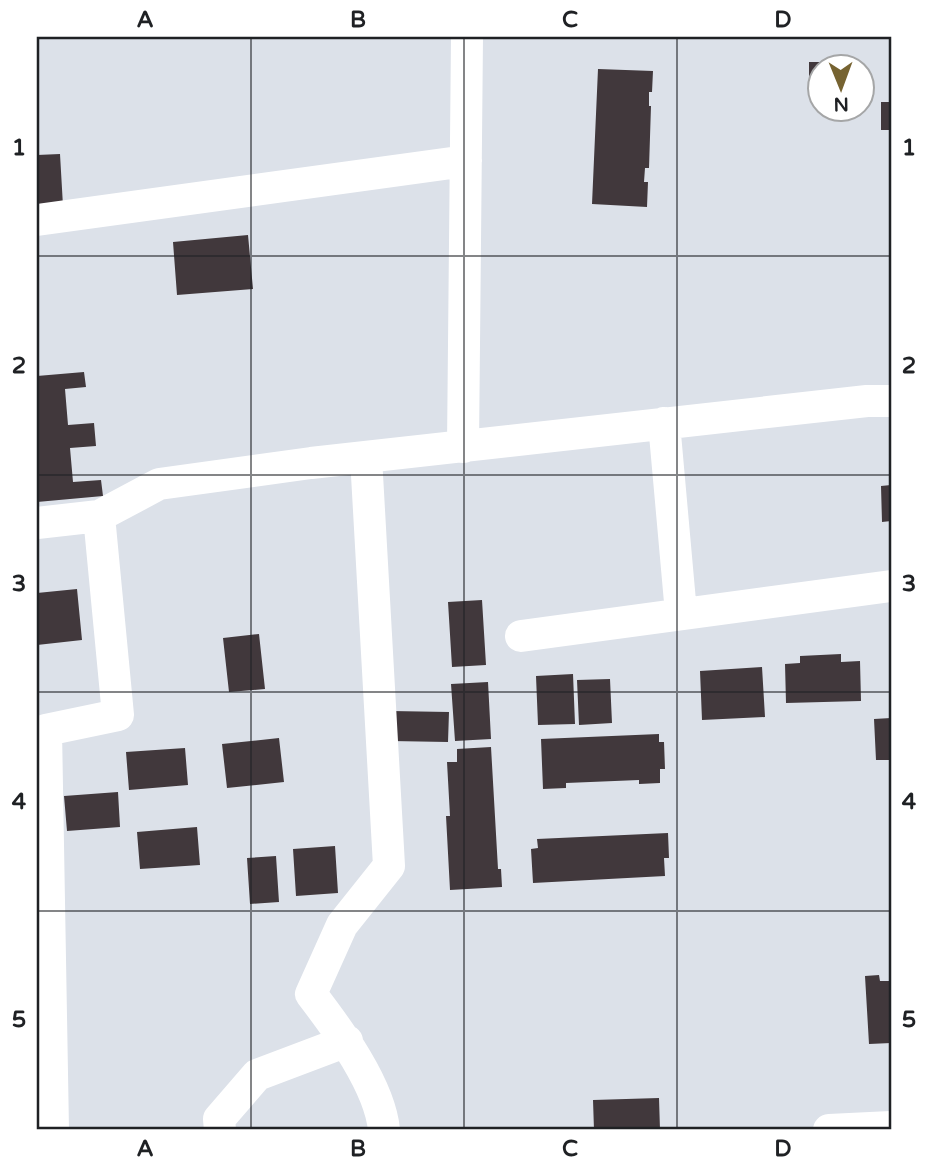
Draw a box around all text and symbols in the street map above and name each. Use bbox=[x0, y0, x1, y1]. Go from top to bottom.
text: A bbox=[136, 6, 154, 34]
text: B bbox=[350, 6, 366, 34]
text: C bbox=[562, 6, 578, 34]
text: D bbox=[774, 6, 792, 34]
north arrow bbox=[806, 52, 876, 122]
text: N bbox=[833, 93, 849, 115]
text: 1 bbox=[12, 134, 26, 162]
text: 1 bbox=[902, 134, 916, 162]
text: 2 bbox=[12, 352, 26, 380]
text: 2 bbox=[902, 352, 916, 380]
text: 3 bbox=[12, 570, 26, 598]
text: 3 bbox=[902, 570, 916, 598]
text: 4 bbox=[12, 788, 27, 816]
text: 4 bbox=[902, 788, 917, 816]
text: 5 bbox=[12, 1006, 26, 1034]
text: 5 bbox=[902, 1006, 916, 1034]
text: A bbox=[136, 1135, 154, 1163]
text: B bbox=[350, 1135, 366, 1163]
text: C bbox=[562, 1135, 578, 1163]
text: D bbox=[774, 1135, 792, 1163]

